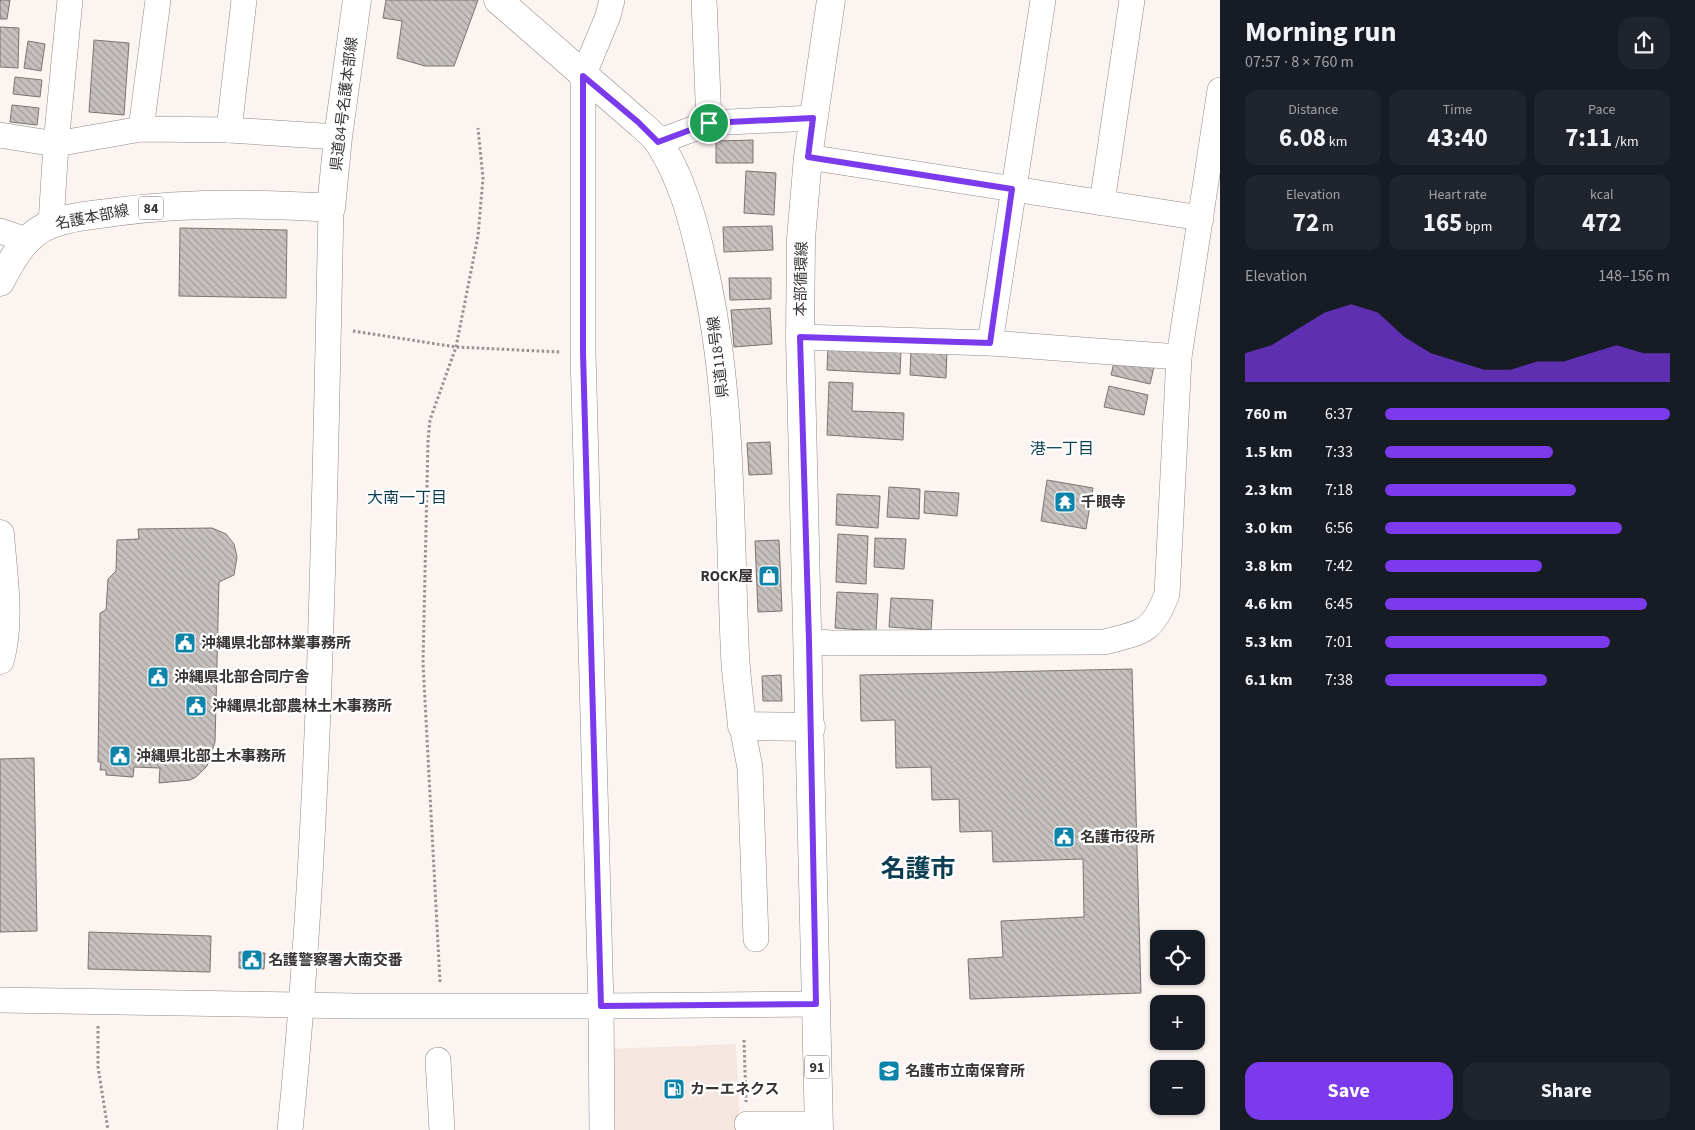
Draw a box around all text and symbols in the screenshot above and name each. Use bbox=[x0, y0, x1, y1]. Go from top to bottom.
text: Morning run bbox=[1245, 12, 1396, 52]
button: share bbox=[1618, 17, 1670, 69]
street label: 県道84号名護本部線 bbox=[326, 36, 363, 172]
text: 07:57 · 8 × 760 m bbox=[1245, 51, 1354, 73]
text: Distance bbox=[1288, 100, 1338, 120]
text: Time bbox=[1443, 100, 1472, 120]
text: Pace bbox=[1588, 100, 1616, 120]
pin bbox=[688, 102, 730, 144]
icon: arrive bbox=[695, 109, 723, 137]
text: 6.08 bbox=[1279, 120, 1326, 156]
text: 43:40 bbox=[1427, 120, 1488, 156]
text: 7:11 bbox=[1565, 120, 1612, 156]
text: km bbox=[1326, 132, 1347, 152]
text: /km bbox=[1612, 132, 1639, 152]
text: Elevation bbox=[1286, 185, 1340, 205]
text: Heart rate bbox=[1428, 185, 1487, 205]
text: kcal bbox=[1590, 185, 1614, 205]
road number: 84 bbox=[138, 197, 164, 220]
street label: 名護本部線 bbox=[53, 200, 131, 235]
text: 72 bbox=[1293, 205, 1319, 241]
text: 165 bbox=[1423, 205, 1462, 241]
text: 472 bbox=[1582, 205, 1622, 241]
text: m bbox=[1319, 217, 1334, 237]
text: bpm bbox=[1462, 217, 1492, 237]
street label: 本部循環線 bbox=[790, 241, 813, 317]
text: Elevation bbox=[1245, 265, 1307, 287]
text: 148–156 m bbox=[1598, 265, 1670, 287]
street label: 県道118号線 bbox=[703, 315, 734, 399]
text: 760 m bbox=[1245, 403, 1287, 425]
text: 6:37 bbox=[1325, 403, 1353, 425]
district label: 港一丁目 bbox=[1030, 438, 1094, 460]
text: 1.5 km bbox=[1245, 441, 1292, 463]
text: 7:33 bbox=[1325, 441, 1353, 463]
text: 2.3 km bbox=[1245, 479, 1292, 501]
text: 7:18 bbox=[1325, 479, 1353, 501]
district label: 大南一丁目 bbox=[367, 487, 447, 509]
temple icon: 千眼寺 bbox=[1053, 490, 1077, 514]
place label: 千眼寺 bbox=[1081, 492, 1126, 513]
text: 3.0 km bbox=[1245, 517, 1292, 539]
text: 6:56 bbox=[1325, 517, 1353, 539]
text: 3.8 km bbox=[1245, 555, 1292, 577]
text: 7:42 bbox=[1325, 555, 1353, 577]
shop icon: ROCK屋 bbox=[757, 564, 781, 588]
place label: ROCK屋 bbox=[701, 566, 753, 587]
text: 4.6 km bbox=[1245, 593, 1292, 615]
text: 6:45 bbox=[1325, 593, 1353, 615]
public building icon: 沖縄県北部林業事務所 bbox=[173, 631, 197, 655]
text: 5.3 km bbox=[1245, 631, 1292, 653]
text: 7:01 bbox=[1325, 631, 1353, 653]
place label: 沖縄県北部林業事務所 bbox=[201, 633, 351, 654]
public building icon: 沖縄県北部合同庁舎 bbox=[146, 665, 170, 689]
place label: 沖縄県北部合同庁舎 bbox=[174, 667, 310, 688]
text: 6.1 km bbox=[1245, 669, 1292, 691]
text: 7:38 bbox=[1325, 669, 1353, 691]
public building icon: 沖縄県北部農林土木事務所 bbox=[184, 694, 208, 718]
place label: 沖縄県北部農林土木事務所 bbox=[212, 696, 392, 717]
public building icon: 沖縄県北部土木事務所 bbox=[108, 744, 132, 768]
place label: 沖縄県北部土木事務所 bbox=[136, 746, 286, 767]
public building icon: 名護市役所 bbox=[1052, 825, 1076, 849]
place label: 名護市役所 bbox=[1080, 827, 1155, 848]
district label: 名護市 bbox=[880, 851, 956, 887]
map controls bbox=[1150, 930, 1205, 1115]
button: locate bbox=[1150, 930, 1205, 985]
public building icon: 名護警察署大南交番 bbox=[240, 948, 264, 972]
place label: 名護警察署大南交番 bbox=[268, 950, 403, 971]
button: + bbox=[1150, 995, 1205, 1050]
road number: 91 bbox=[804, 1056, 830, 1078]
school or university icon: 名護市立南保育所 bbox=[877, 1059, 901, 1083]
button: − bbox=[1150, 1060, 1205, 1115]
place label: 名護市立南保育所 bbox=[905, 1061, 1025, 1082]
button: Save bbox=[1245, 1062, 1453, 1120]
button: Share bbox=[1463, 1062, 1670, 1120]
fuel station icon: カーエネクス bbox=[662, 1077, 686, 1101]
place label: カーエネクス bbox=[690, 1079, 780, 1100]

